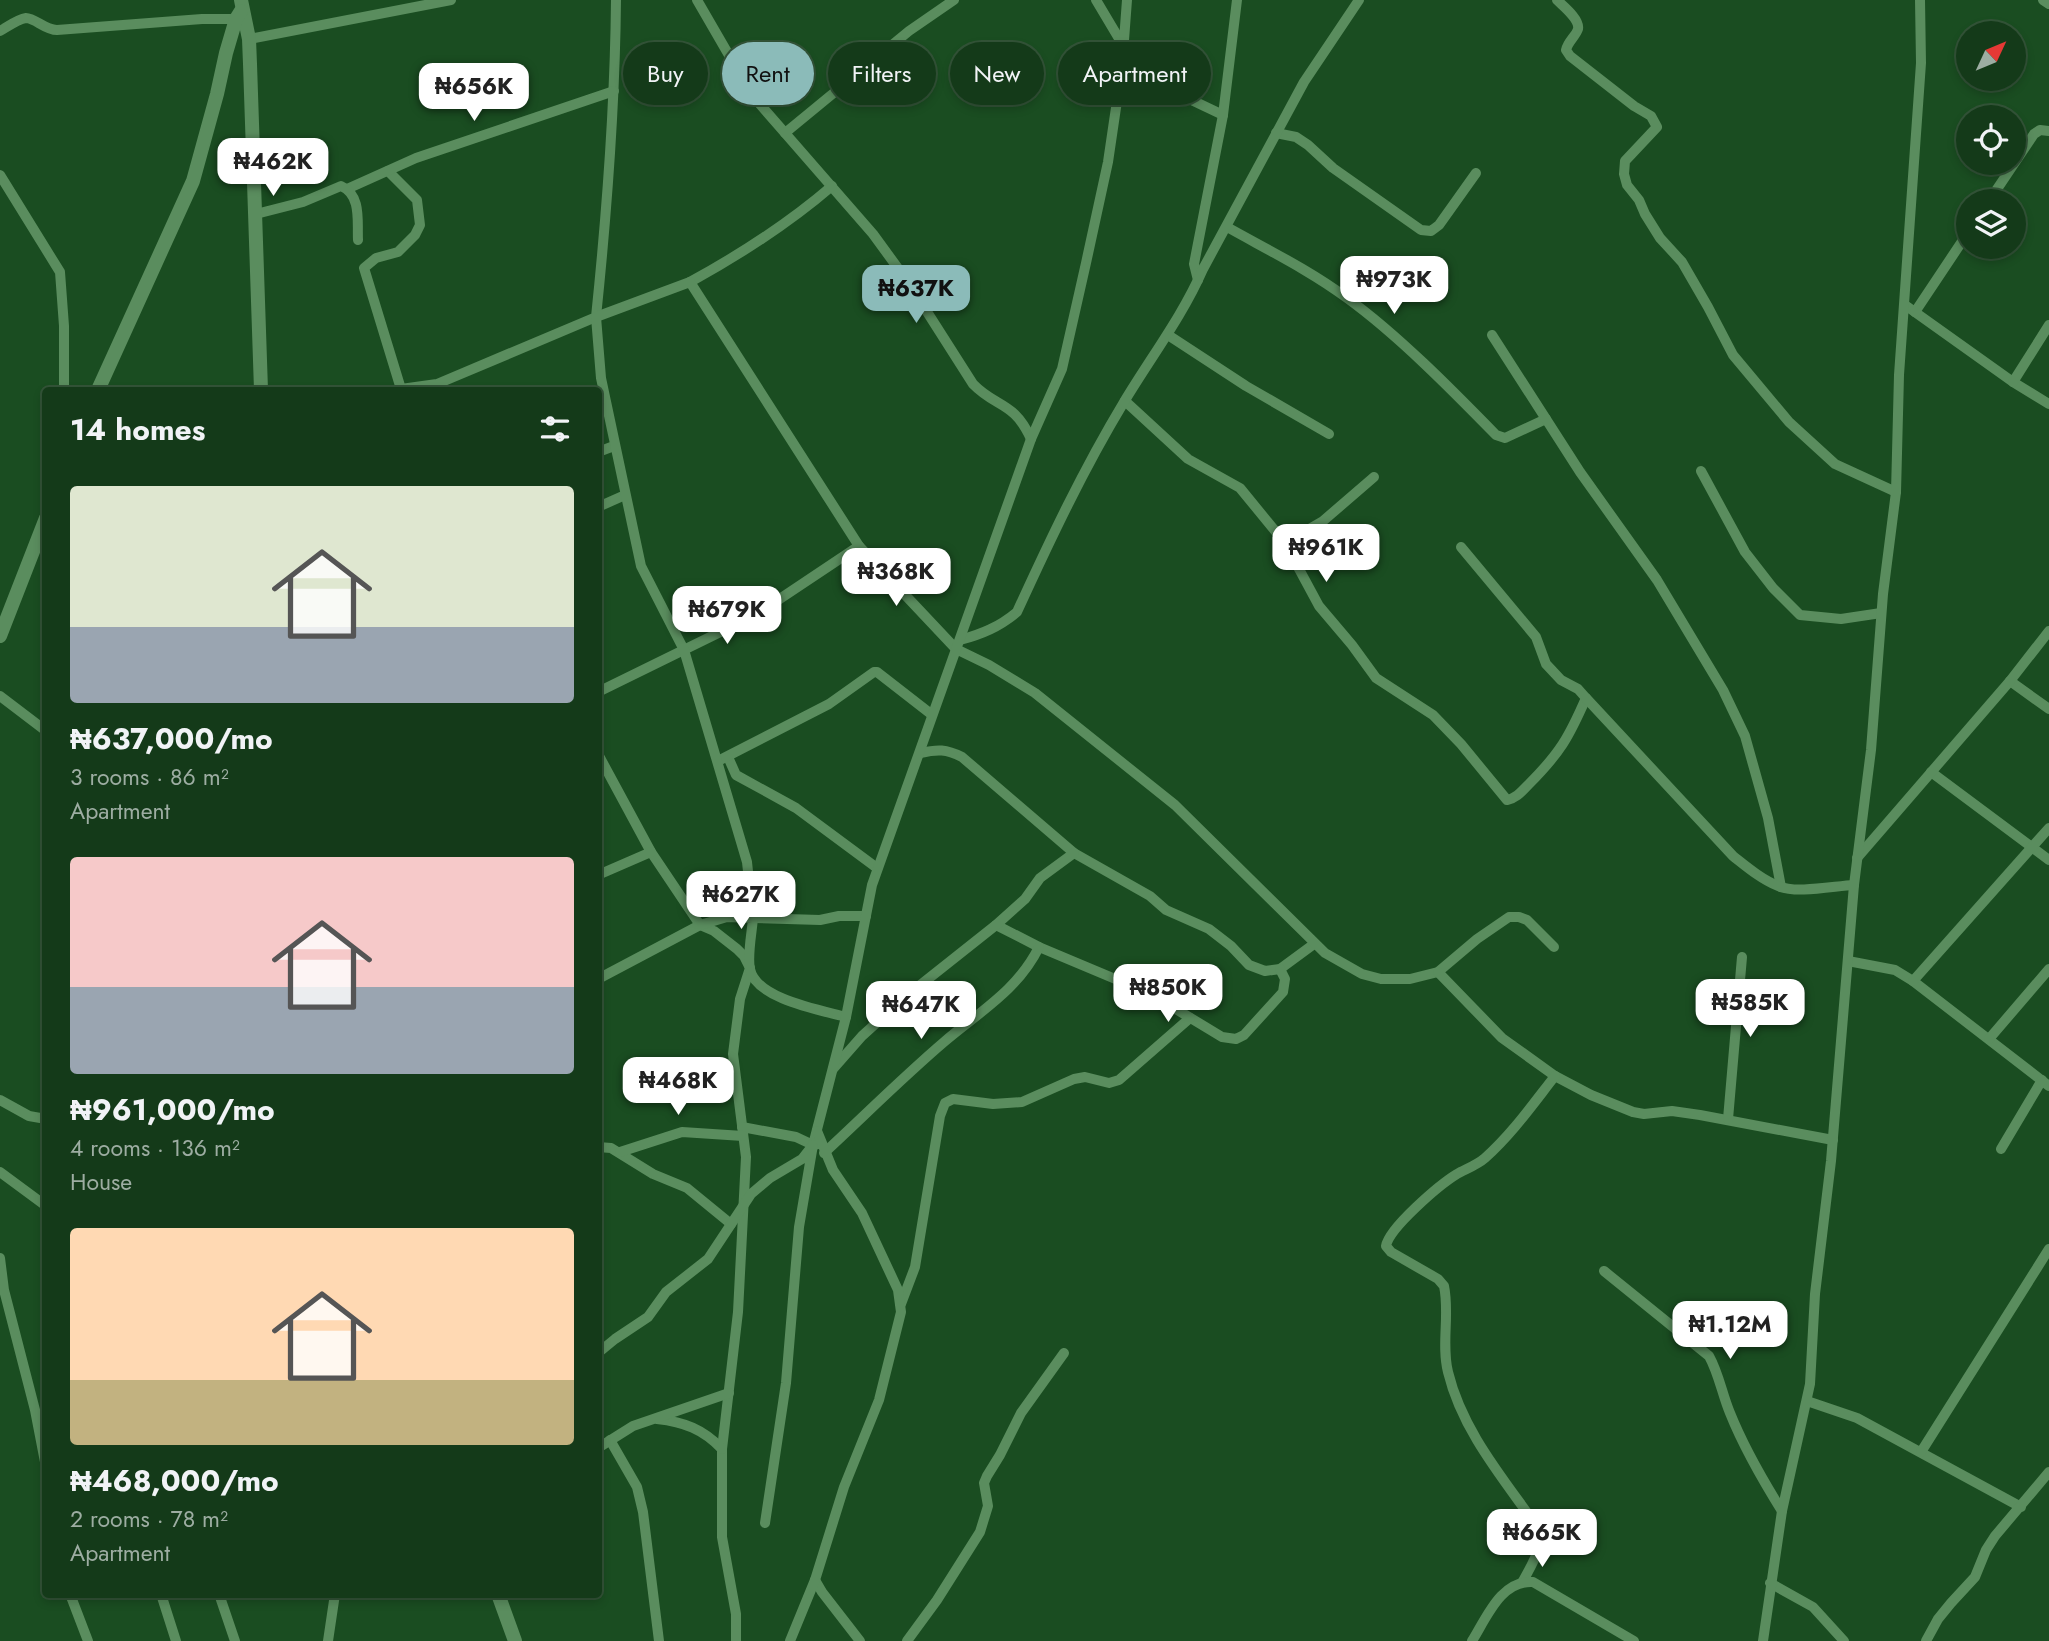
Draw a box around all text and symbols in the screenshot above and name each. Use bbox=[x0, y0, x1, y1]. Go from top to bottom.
north arrow bbox=[1956, 21, 2026, 91]
map controls bbox=[1956, 21, 2026, 259]
chip: Buy bbox=[623, 42, 708, 105]
chip: Rent bbox=[722, 42, 814, 105]
chip: Filters bbox=[828, 42, 936, 105]
chip: New bbox=[950, 42, 1044, 105]
chip: Apartment bbox=[1058, 42, 1211, 105]
pin: ₦656K bbox=[425, 64, 523, 123]
text: ₦656K bbox=[435, 69, 513, 103]
button: locate bbox=[1956, 105, 2026, 175]
pin: ₦462K bbox=[224, 138, 322, 198]
text: ₦462K bbox=[233, 144, 313, 178]
button: layers bbox=[1956, 189, 2026, 259]
pin: ₦973K bbox=[1345, 256, 1443, 316]
text: ₦973K bbox=[1356, 262, 1432, 296]
pin: ₦637K bbox=[867, 266, 965, 325]
text: ₦637K bbox=[878, 271, 954, 305]
text: 14 homes bbox=[70, 408, 205, 451]
icon: filters bbox=[536, 410, 574, 448]
pin: ₦961K bbox=[1277, 524, 1375, 584]
text: ₦961K bbox=[1288, 530, 1364, 564]
icon: home bbox=[259, 531, 385, 657]
pin: ₦368K bbox=[847, 548, 945, 608]
text: ₦368K bbox=[858, 554, 934, 588]
pin: ₦679K bbox=[678, 586, 776, 646]
text: ₦679K bbox=[688, 592, 766, 626]
text: ₦637,000/mo bbox=[70, 717, 273, 760]
text: 3 rooms · 86 m² bbox=[70, 760, 229, 794]
text: Apartment bbox=[70, 794, 170, 828]
pin: ₦627K bbox=[692, 872, 790, 931]
text: ₦627K bbox=[702, 877, 780, 911]
icon: home bbox=[259, 902, 385, 1028]
pin: ₦850K bbox=[1119, 964, 1217, 1024]
text: ₦850K bbox=[1129, 970, 1207, 1004]
pin: ₦585K bbox=[1701, 979, 1799, 1039]
pin: ₦647K bbox=[872, 982, 970, 1041]
text: ₦585K bbox=[1712, 985, 1788, 1019]
text: ₦647K bbox=[882, 987, 960, 1021]
pin: ₦468K bbox=[629, 1058, 727, 1117]
text: ₦468K bbox=[639, 1063, 717, 1097]
text: ₦961,000/mo bbox=[70, 1088, 275, 1131]
text: 4 rooms · 136 m² bbox=[70, 1131, 240, 1165]
text: House bbox=[70, 1165, 132, 1199]
icon: home bbox=[259, 1273, 385, 1399]
pin: ₦1.12M bbox=[1673, 1302, 1787, 1361]
text: ₦1.12M bbox=[1688, 1307, 1772, 1341]
text: ₦468,000/mo bbox=[70, 1459, 279, 1502]
text: 2 rooms · 78 m² bbox=[70, 1502, 228, 1536]
pin: ₦665K bbox=[1493, 1510, 1591, 1569]
text: ₦665K bbox=[1503, 1515, 1581, 1549]
text: Apartment bbox=[70, 1536, 170, 1570]

